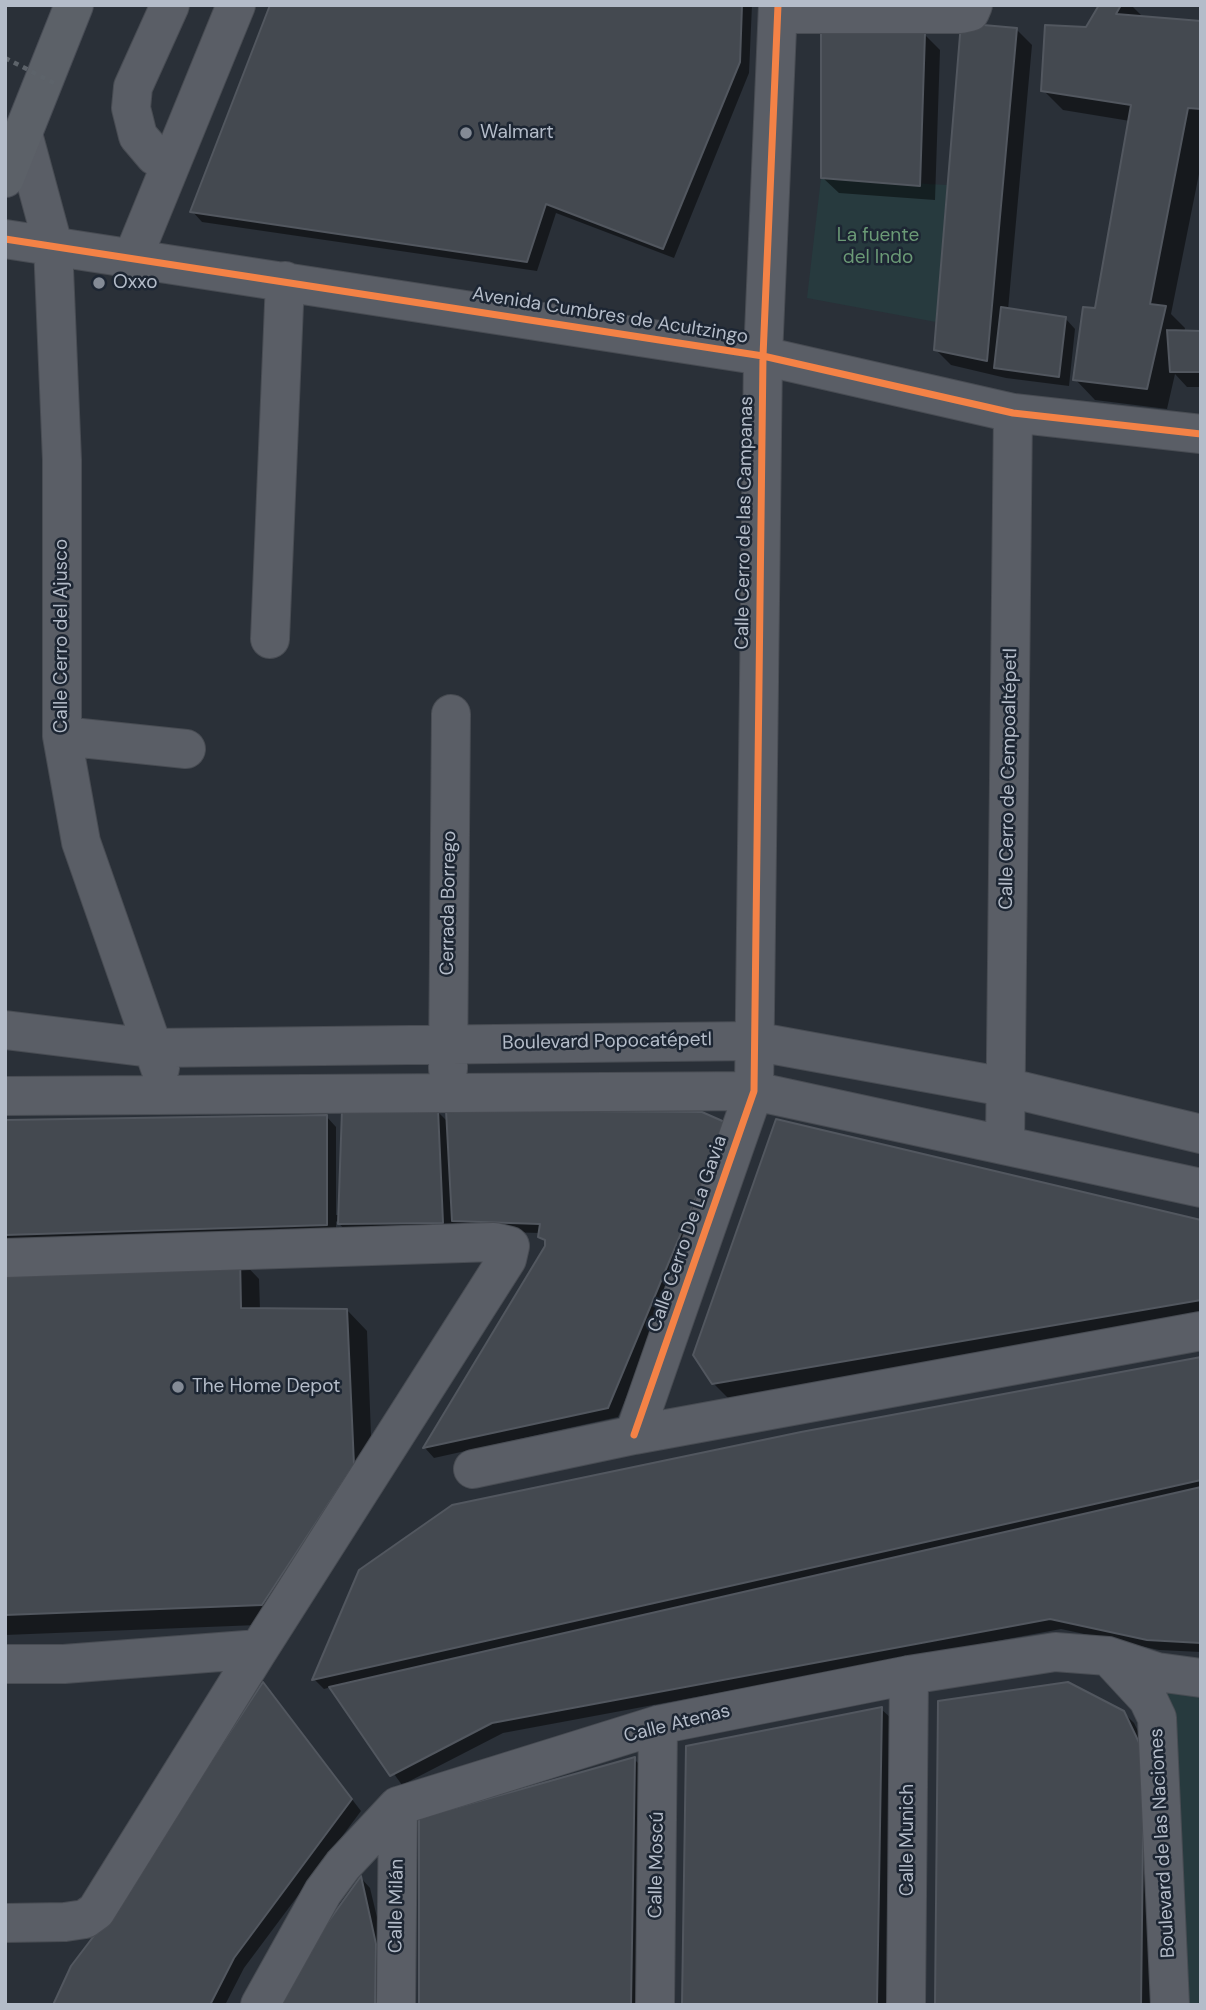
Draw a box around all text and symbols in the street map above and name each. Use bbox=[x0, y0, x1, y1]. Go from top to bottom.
place label: Walmart bbox=[480, 122, 554, 144]
marker: Walmart bbox=[458, 125, 474, 141]
park label: La fuente del Indo bbox=[837, 225, 919, 269]
place label: Oxxo bbox=[113, 272, 157, 294]
marker: Oxxo bbox=[91, 275, 107, 291]
street label: Avenida Cumbres de Acultzingo bbox=[470, 283, 750, 349]
street label: Calle Cerro de las Campanas bbox=[731, 396, 759, 650]
street label: Calle Cerro del Ajusco bbox=[51, 539, 73, 733]
street label: Calle Cerro de Cempoaltépetl bbox=[995, 648, 1023, 910]
street label: Cerrada Borrego bbox=[436, 830, 462, 976]
street label: Boulevard Popocatépetl bbox=[502, 1029, 712, 1055]
street label: Calle Cerro De La Gavia bbox=[644, 1133, 732, 1335]
place label: The Home Depot bbox=[192, 1376, 341, 1398]
marker: The Home Depot bbox=[170, 1379, 186, 1395]
street label: Calle Atenas bbox=[621, 1700, 733, 1748]
street label: Boulevard de las Naciones bbox=[1146, 1728, 1180, 1958]
street label: Calle Munich bbox=[897, 1784, 919, 1896]
street label: Calle Moscú bbox=[645, 1811, 669, 1919]
street label: Calle Milán bbox=[385, 1859, 409, 1953]

